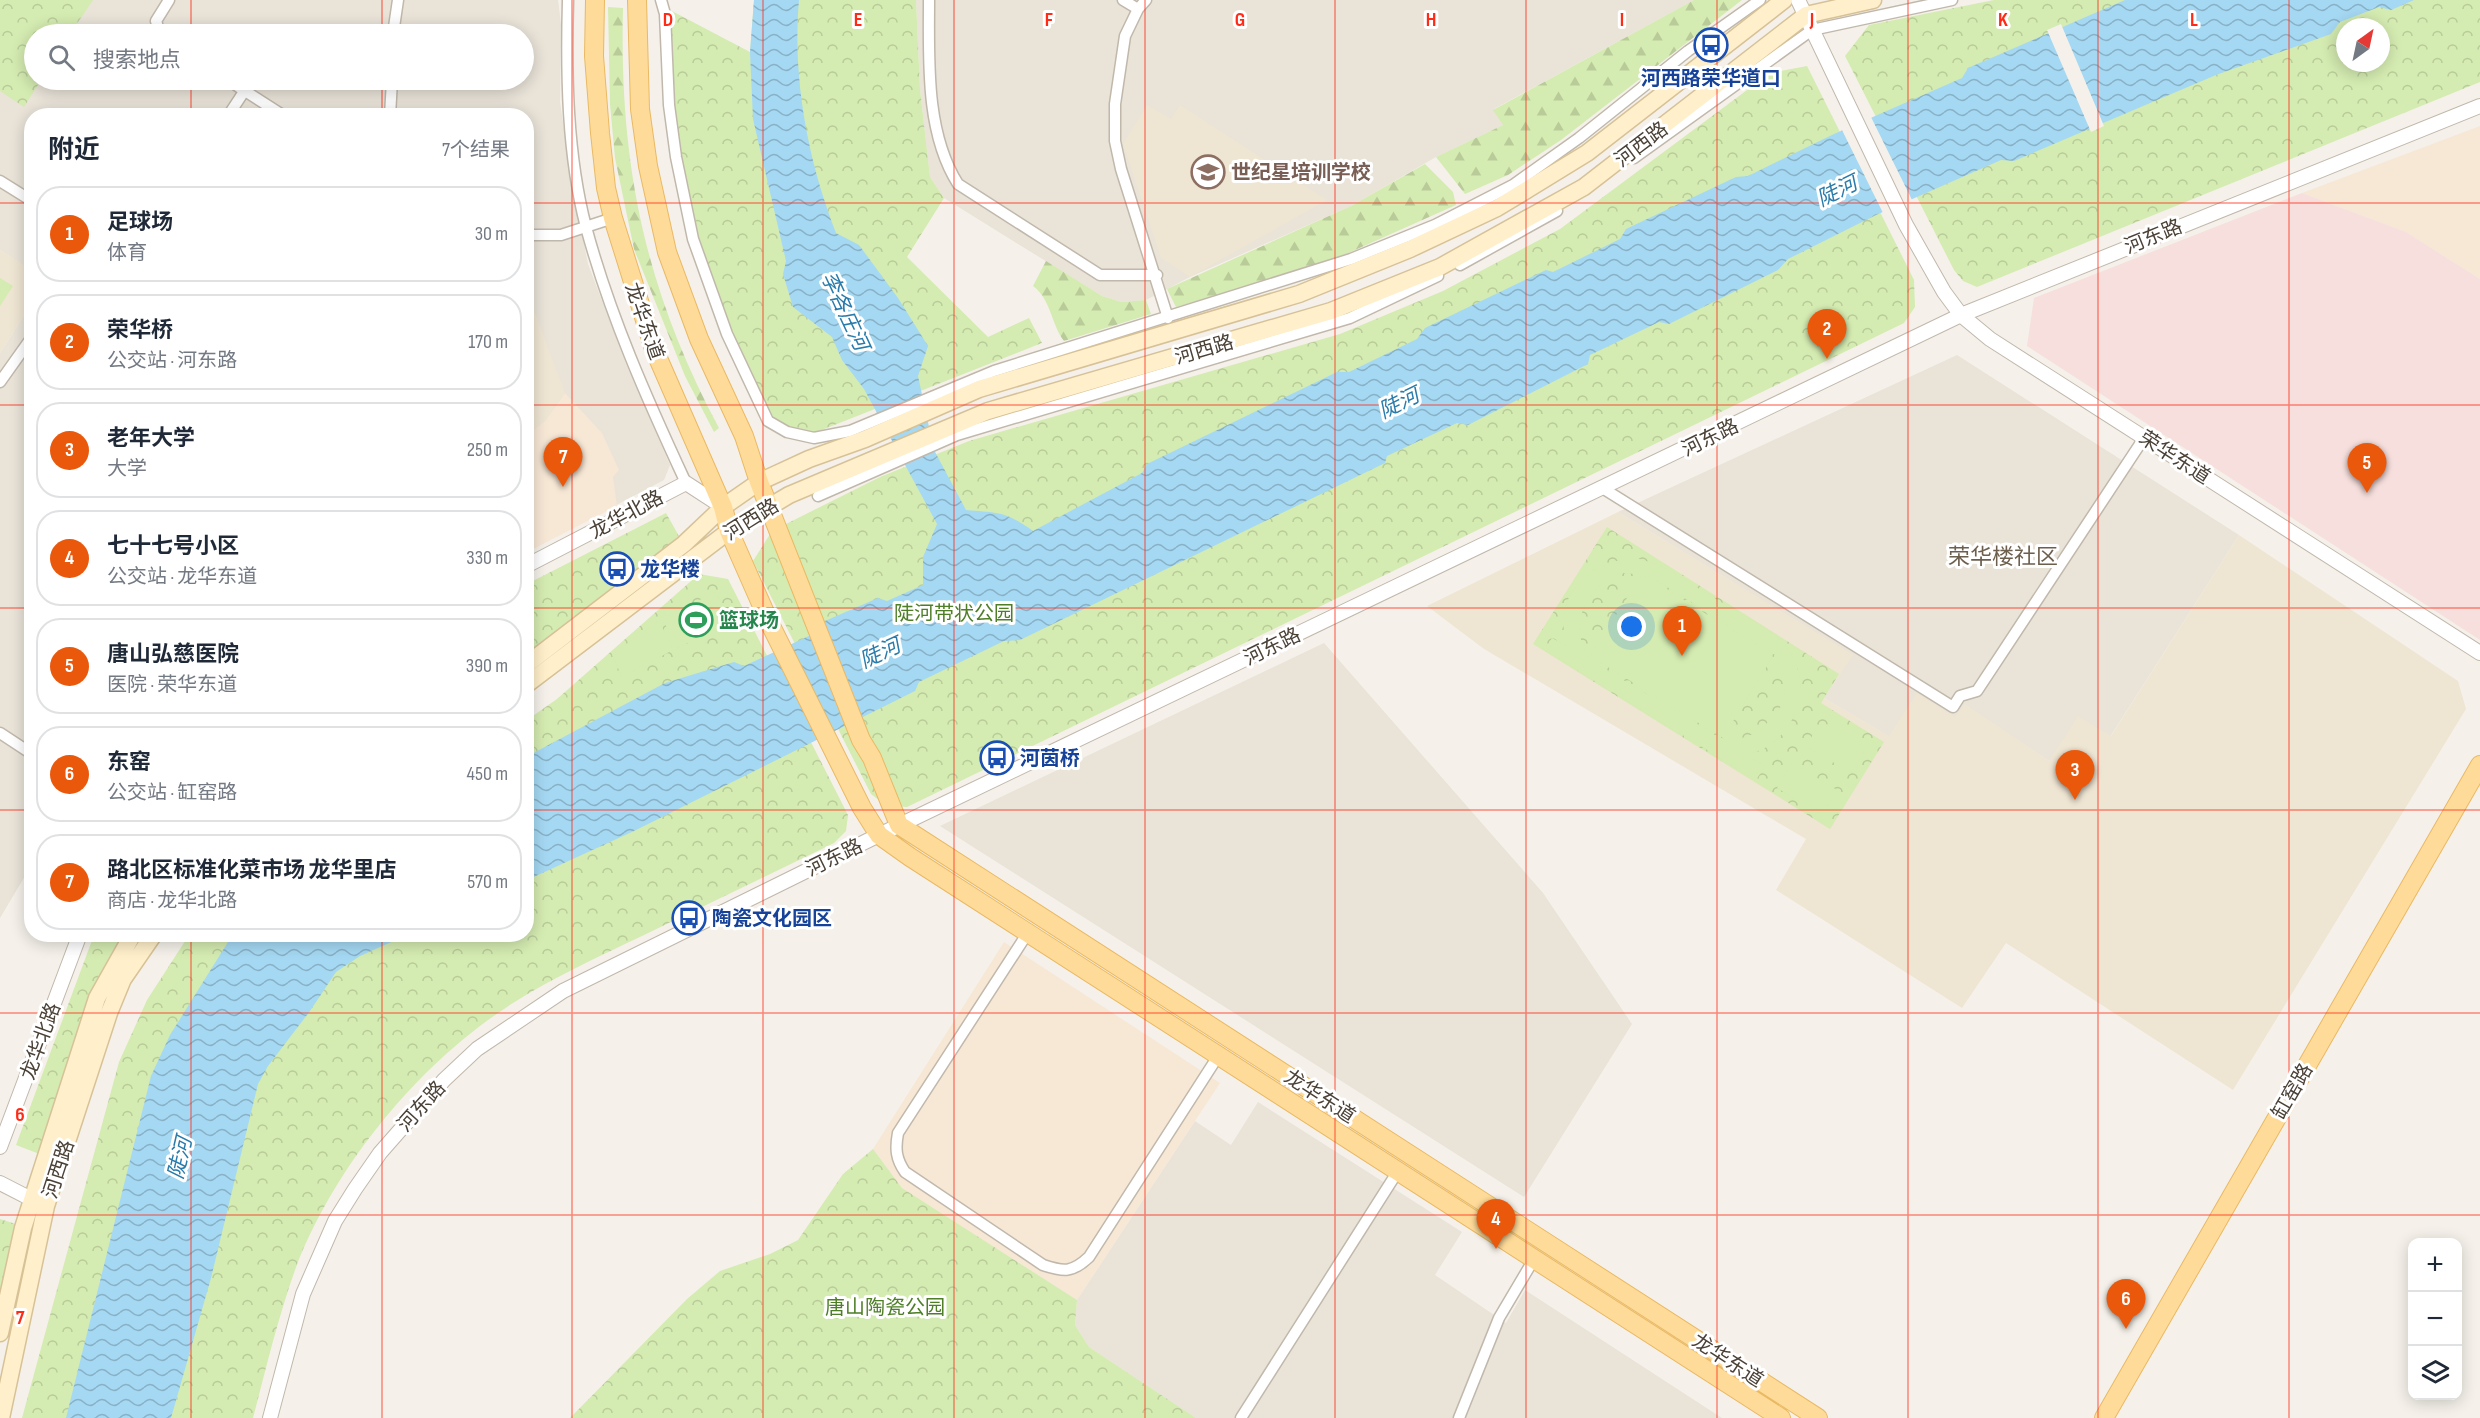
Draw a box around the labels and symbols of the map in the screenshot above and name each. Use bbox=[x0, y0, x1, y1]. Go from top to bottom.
text: D bbox=[663, 8, 673, 32]
text: E bbox=[854, 8, 862, 32]
text: F bbox=[1045, 8, 1053, 32]
text: G bbox=[1235, 8, 1245, 32]
text: H bbox=[1426, 8, 1436, 32]
text: I bbox=[1620, 8, 1624, 32]
text: J bbox=[1809, 8, 1814, 32]
text: K bbox=[1998, 8, 2008, 32]
text: L bbox=[2190, 8, 2198, 32]
north arrow bbox=[2336, 18, 2390, 72]
bus stop icon: 河西路荣华道口 bbox=[1693, 27, 1729, 63]
place label: 河西路荣华道口 bbox=[1641, 67, 1781, 91]
street label: 河西路 bbox=[1610, 117, 1673, 172]
school or university icon: 世纪星培训学校 bbox=[1190, 154, 1226, 190]
place label: 世纪星培训学校 bbox=[1231, 161, 1371, 185]
water label: 陡河 bbox=[1813, 169, 1865, 212]
street label: 河东路 bbox=[2121, 215, 2186, 259]
water label: 李各庄河 bbox=[815, 268, 875, 358]
street label: 龙华东道 bbox=[620, 280, 668, 363]
pin: 2 bbox=[1808, 310, 1846, 359]
street label: 河西路 bbox=[1172, 330, 1236, 370]
water label: 陡河 bbox=[1375, 381, 1427, 424]
street label: 河东路 bbox=[1678, 414, 1743, 462]
street label: 荣华东道 bbox=[2134, 426, 2215, 490]
pin: 7 bbox=[544, 438, 582, 487]
pin: 5 bbox=[2348, 444, 2386, 493]
street label: 龙华北路 bbox=[586, 486, 667, 544]
street label: 河西路 bbox=[720, 494, 783, 546]
district label: 荣华楼社区 bbox=[1948, 544, 2058, 571]
bus stop icon: 龙华楼 bbox=[599, 551, 635, 587]
place label: 龙华楼 bbox=[640, 558, 700, 582]
sports icon: 篮球场 bbox=[678, 602, 714, 638]
park label: 陡河带状公园 bbox=[894, 602, 1014, 626]
pin: 1 bbox=[1662, 606, 1702, 656]
place label: 篮球场 bbox=[719, 609, 779, 633]
your location bbox=[1617, 612, 1646, 641]
street label: 河东路 bbox=[1240, 623, 1305, 671]
water label: 陡河 bbox=[856, 632, 908, 674]
bus stop icon: 河茵桥 bbox=[979, 740, 1015, 776]
place label: 河茵桥 bbox=[1020, 747, 1080, 771]
pin: 3 bbox=[2056, 750, 2094, 800]
street label: 河东路 bbox=[802, 834, 867, 882]
bus stop icon: 陶瓷文化园区 bbox=[671, 900, 707, 936]
place label: 陶瓷文化园区 bbox=[712, 907, 832, 931]
street label: 龙华北路 bbox=[16, 1000, 66, 1083]
street label: 缸窑路 bbox=[2267, 1060, 2318, 1123]
street label: 龙华东道 bbox=[1279, 1065, 1360, 1129]
street label: 河东路 bbox=[393, 1076, 451, 1137]
text: 6 bbox=[15, 1103, 25, 1127]
water label: 陡河 bbox=[164, 1131, 198, 1181]
street label: 河西路 bbox=[38, 1137, 80, 1202]
pin: 4 bbox=[1476, 1200, 1516, 1249]
pin: 6 bbox=[2106, 1280, 2146, 1329]
park label: 唐山陶瓷公园 bbox=[825, 1296, 945, 1320]
text: 7 bbox=[16, 1306, 25, 1330]
street label: 龙华东道 bbox=[1687, 1329, 1768, 1393]

